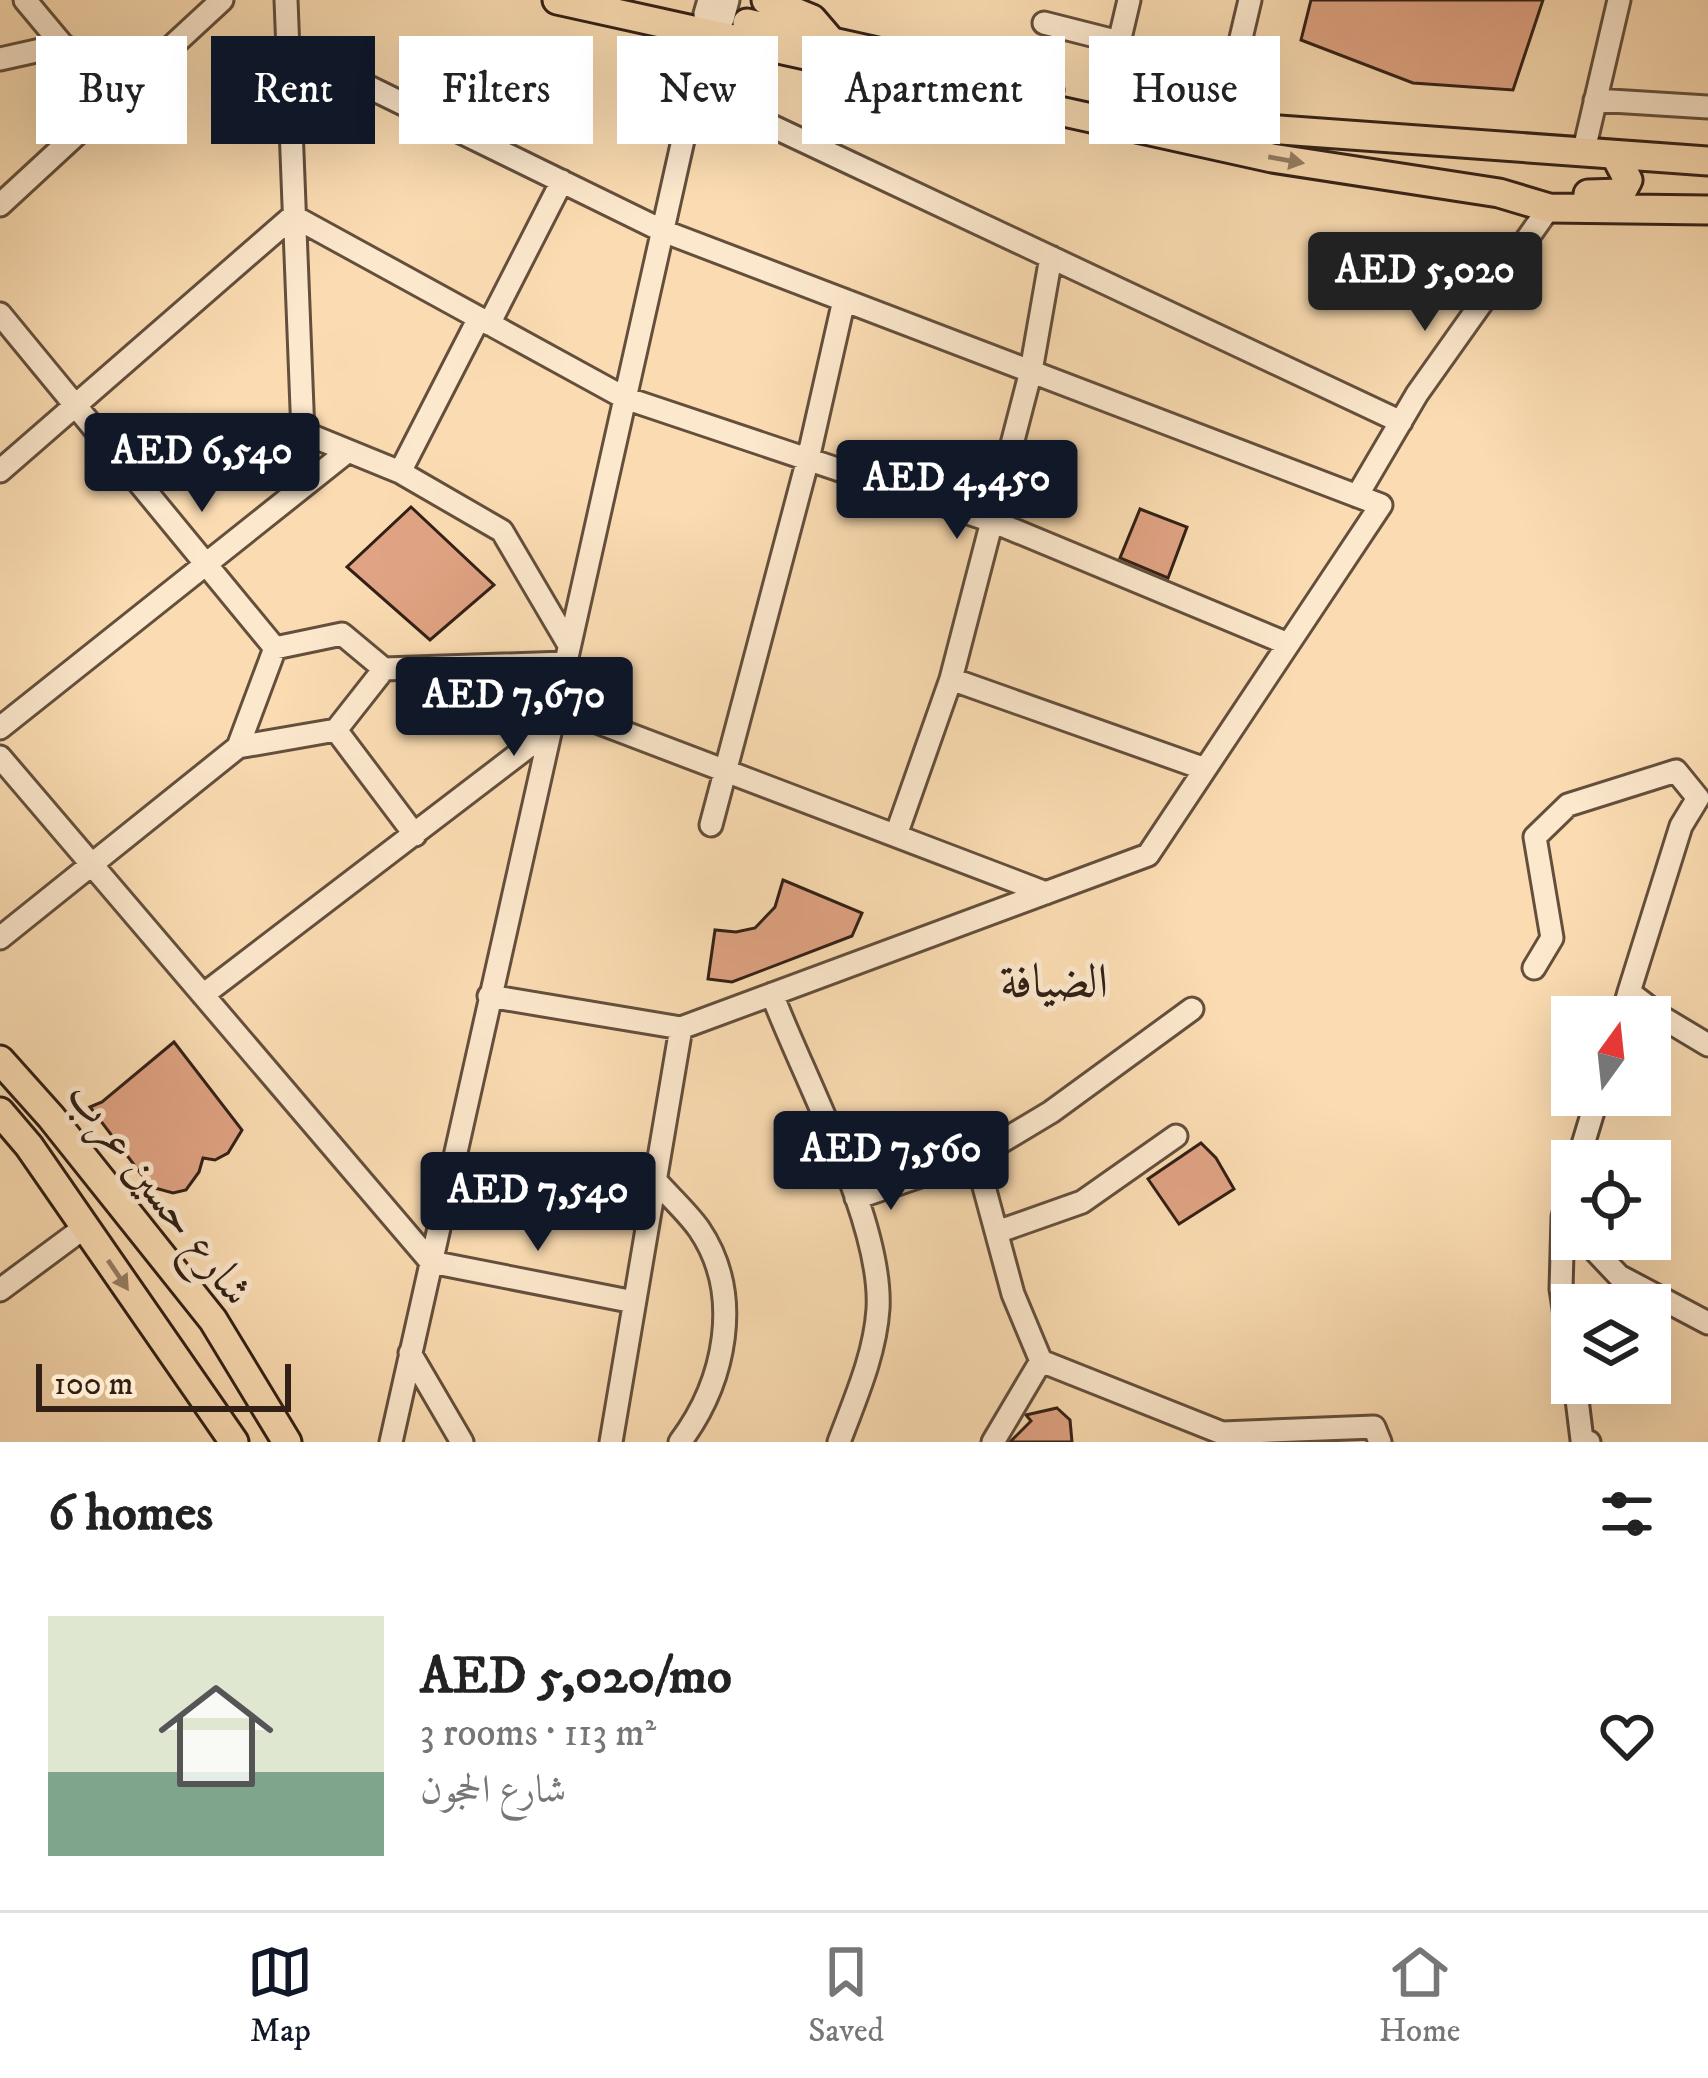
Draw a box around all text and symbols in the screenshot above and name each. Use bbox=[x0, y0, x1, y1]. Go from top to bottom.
chip: Buy bbox=[36, 36, 187, 144]
chip: Rent bbox=[211, 36, 375, 144]
chip: Filters bbox=[399, 36, 593, 144]
chip: New bbox=[617, 36, 778, 144]
chip: Apartment bbox=[802, 36, 1065, 144]
chip: House bbox=[1089, 36, 1280, 144]
one-way arrow bbox=[1268, 151, 1306, 170]
pin: AED 5,020 bbox=[1288, 232, 1562, 334]
text: AED 5,020 bbox=[1335, 246, 1515, 295]
pin: AED 6,540 bbox=[65, 413, 339, 515]
text: AED 6,540 bbox=[112, 427, 292, 476]
pin: AED 4,450 bbox=[820, 440, 1094, 542]
text: AED 4,450 bbox=[863, 454, 1051, 503]
pin: AED 7,670 bbox=[377, 657, 651, 759]
text: AED 7,670 bbox=[423, 671, 605, 720]
district label: الضيافة bbox=[1000, 953, 1108, 1013]
north arrow bbox=[1551, 996, 1671, 1116]
map controls bbox=[1551, 996, 1671, 1404]
street label: شارع حسين عرب bbox=[48, 1070, 264, 1322]
pin: AED 7,560 bbox=[754, 1111, 1028, 1213]
text: AED 7,560 bbox=[801, 1125, 981, 1174]
button: locate bbox=[1551, 1140, 1671, 1260]
pin: AED 7,540 bbox=[401, 1152, 675, 1254]
text: AED 7,540 bbox=[448, 1166, 628, 1215]
one-way arrow bbox=[106, 1258, 129, 1291]
button: layers bbox=[1551, 1284, 1671, 1404]
scale bar bbox=[36, 1358, 291, 1411]
text: 100 m bbox=[54, 1364, 133, 1405]
icon: filters bbox=[1594, 1481, 1660, 1547]
text: 6 homes bbox=[48, 1482, 213, 1546]
text: AED 5,020/mo bbox=[420, 1645, 732, 1709]
icon: home bbox=[144, 1664, 288, 1808]
icon: heart bbox=[1594, 1703, 1660, 1769]
text: 3 rooms · 113 m² bbox=[420, 1709, 656, 1758]
text: شارع الحجون bbox=[420, 1766, 566, 1815]
tab: Map bbox=[247, 1939, 313, 2052]
tab: Saved bbox=[808, 1939, 884, 2052]
tab: Home bbox=[1379, 1939, 1461, 2052]

